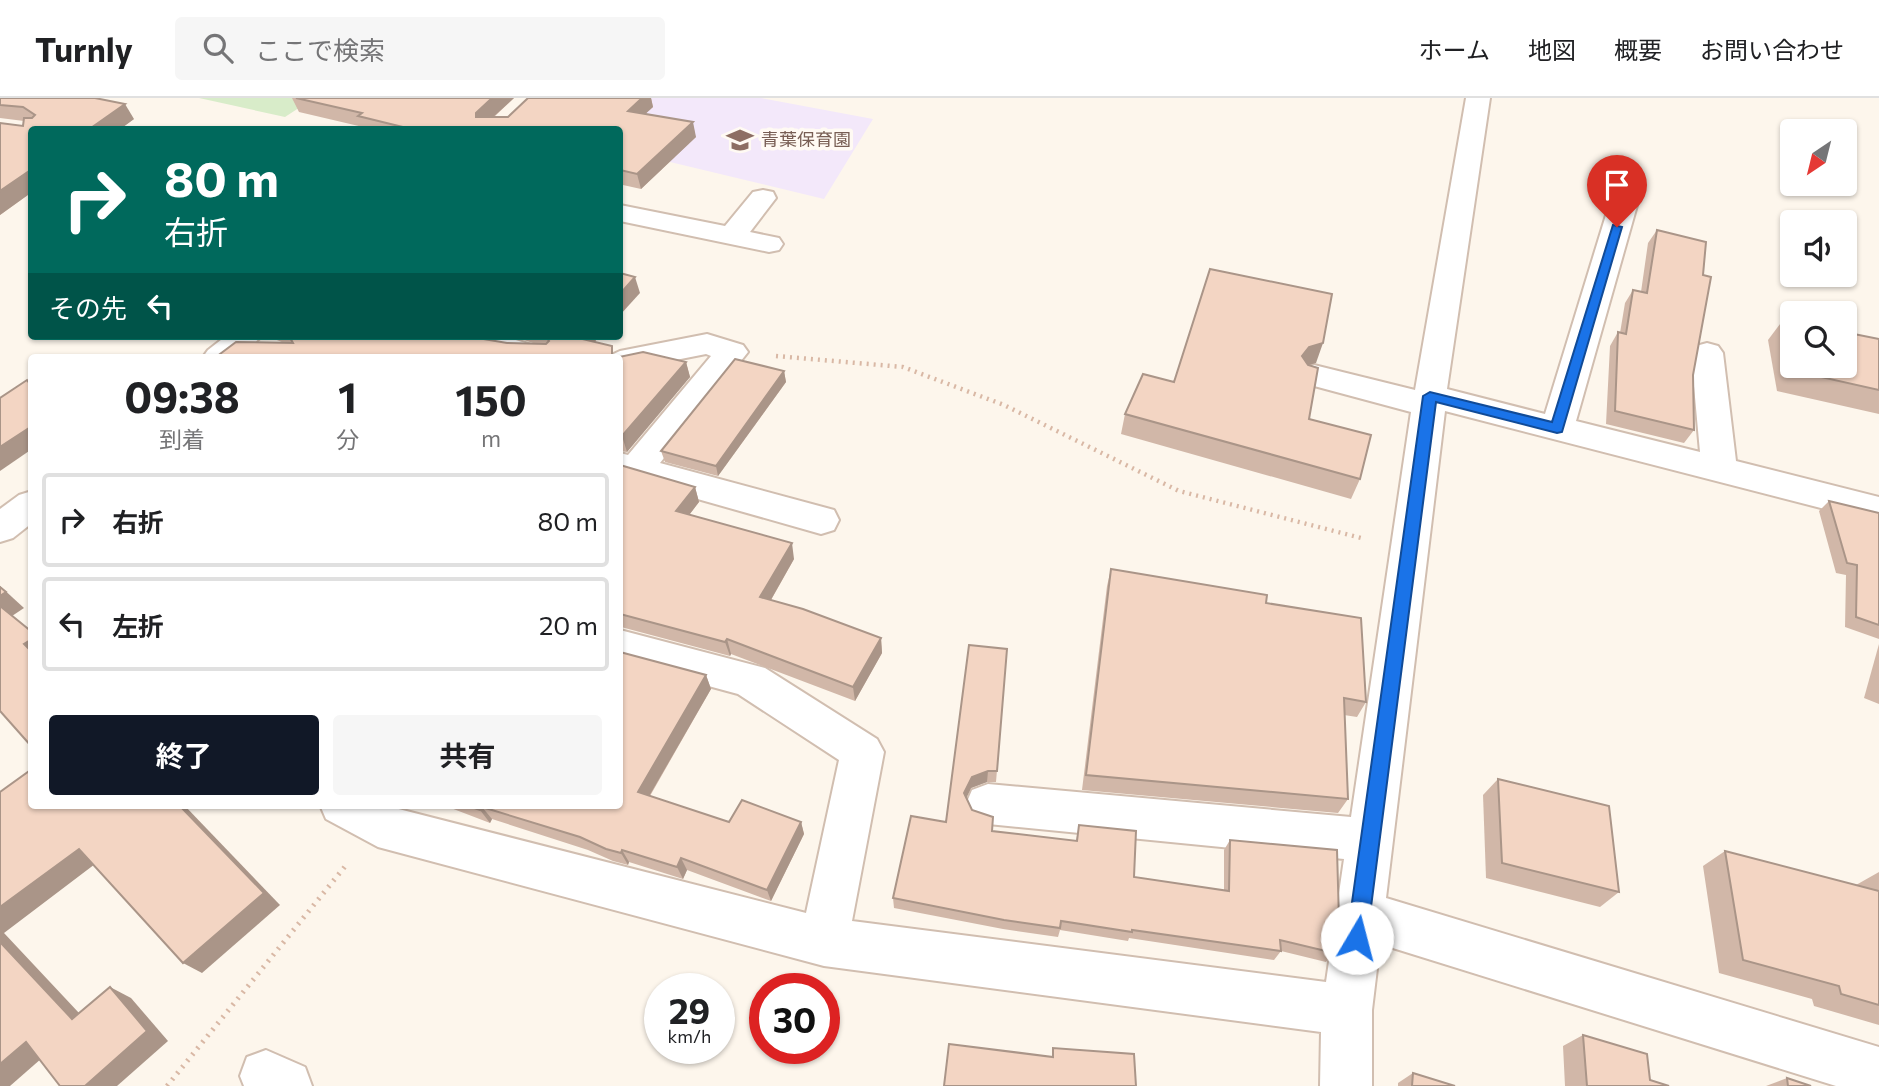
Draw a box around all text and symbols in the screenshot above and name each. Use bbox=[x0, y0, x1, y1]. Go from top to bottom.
search box bbox=[175, 17, 665, 80]
text: Turnly bbox=[35, 28, 133, 69]
icon: search bbox=[199, 29, 237, 67]
text: ここで検索 bbox=[255, 34, 385, 65]
text: ホーム bbox=[1419, 35, 1490, 64]
text: 地図 bbox=[1528, 35, 1576, 64]
text: 概要 bbox=[1614, 35, 1662, 64]
text: お問い合わせ bbox=[1700, 35, 1844, 64]
north arrow bbox=[1780, 119, 1857, 196]
map controls bbox=[1780, 119, 1857, 378]
school or university icon: 青葉保育園 bbox=[725, 125, 755, 155]
place label: 青葉保育園 bbox=[761, 128, 851, 150]
text: 80 m bbox=[164, 147, 279, 207]
icon: right bbox=[49, 154, 140, 245]
pin bbox=[1587, 155, 1647, 227]
icon: arrive bbox=[1598, 166, 1636, 204]
button: sound bbox=[1780, 210, 1857, 287]
text: 右折 bbox=[164, 211, 228, 251]
icon: left bbox=[141, 287, 179, 325]
text: その先 bbox=[49, 292, 127, 323]
button: search bbox=[1780, 301, 1857, 378]
text: 09:38 bbox=[124, 370, 240, 422]
text: 1 bbox=[338, 370, 357, 422]
text: 150 bbox=[455, 373, 527, 425]
text: m bbox=[481, 424, 501, 452]
text: 到着 bbox=[159, 425, 205, 453]
text: 分 bbox=[336, 425, 359, 453]
icon: right bbox=[53, 501, 91, 539]
text: 80 m bbox=[538, 505, 598, 536]
text: 右折 bbox=[112, 506, 164, 537]
icon: left bbox=[53, 605, 91, 643]
text: 20 m bbox=[539, 609, 598, 640]
text: 左折 bbox=[112, 610, 164, 641]
button: 終了 bbox=[49, 715, 319, 795]
button: 共有 bbox=[333, 715, 602, 795]
position arrow bbox=[1320, 901, 1394, 975]
speed limit sign: 30 bbox=[749, 973, 840, 1064]
text: 29 bbox=[669, 988, 710, 1031]
text: km/h bbox=[668, 1025, 711, 1047]

